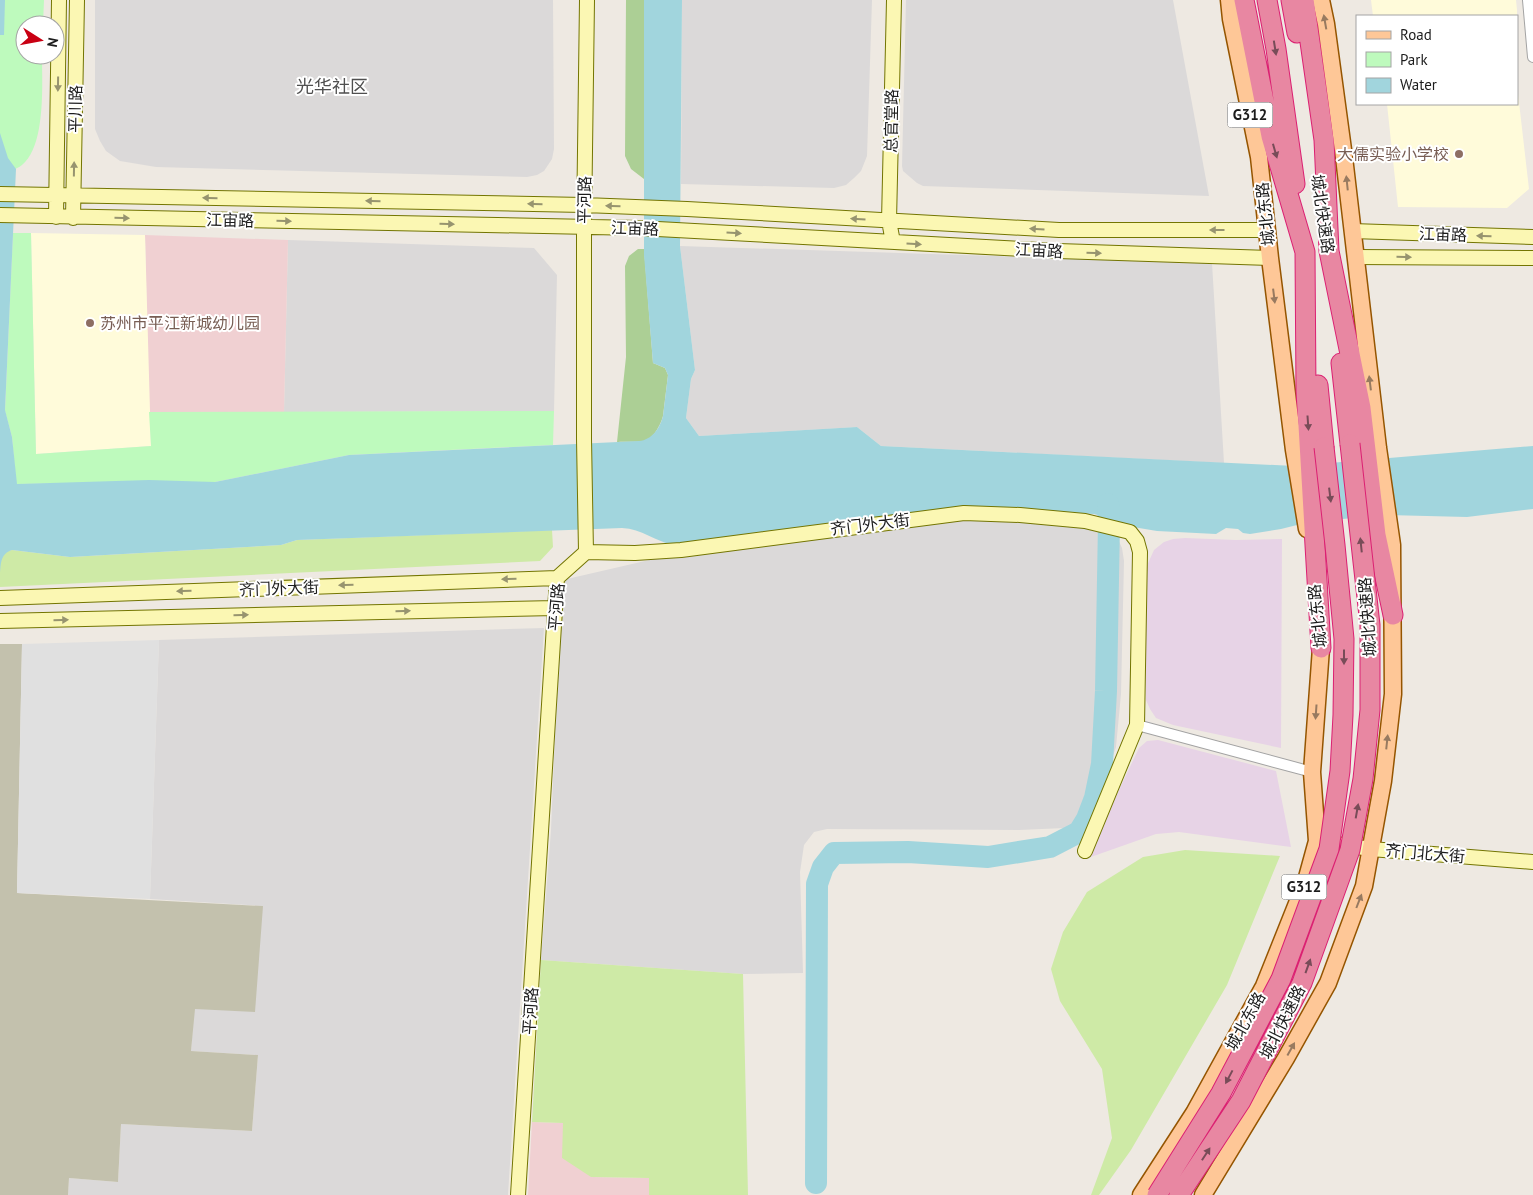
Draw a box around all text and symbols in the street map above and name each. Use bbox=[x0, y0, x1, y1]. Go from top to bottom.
one-way arrow bbox=[1321, 14, 1329, 30]
north arrow bbox=[15, 15, 65, 65]
legend bbox=[1356, 15, 1518, 105]
text: Road bbox=[1400, 25, 1432, 44]
text: N bbox=[43, 36, 62, 49]
one-way arrow bbox=[1272, 40, 1280, 56]
text: Park bbox=[1400, 50, 1428, 69]
district label: 光华社区 bbox=[296, 75, 368, 98]
text: Water bbox=[1400, 75, 1437, 94]
one-way arrow bbox=[54, 76, 62, 92]
street label: 平川路 bbox=[65, 85, 85, 133]
street label: 总官堂路 bbox=[880, 89, 902, 153]
road number: G312 bbox=[1228, 102, 1272, 128]
one-way arrow bbox=[1272, 143, 1280, 158]
place label: 大儒实验小学校 bbox=[1337, 144, 1449, 164]
marker: 大儒实验小学校 bbox=[1453, 148, 1465, 160]
one-way arrow bbox=[70, 161, 78, 177]
street label: 城北快速路 bbox=[1308, 173, 1338, 255]
one-way arrow bbox=[1343, 175, 1351, 191]
street label: 平河路 bbox=[574, 176, 594, 224]
street label: 城北东路 bbox=[1252, 181, 1278, 247]
one-way arrow bbox=[202, 194, 218, 202]
one-way arrow bbox=[365, 197, 381, 205]
one-way arrow bbox=[527, 200, 543, 208]
one-way arrow bbox=[605, 202, 621, 210]
street label: 江宙路 bbox=[206, 210, 254, 230]
one-way arrow bbox=[114, 215, 130, 223]
one-way arrow bbox=[849, 215, 865, 223]
one-way arrow bbox=[277, 217, 293, 225]
street label: 江宙路 bbox=[611, 217, 659, 239]
one-way arrow bbox=[439, 220, 455, 228]
street label: 江宙路 bbox=[1419, 223, 1467, 245]
one-way arrow bbox=[1029, 224, 1045, 232]
one-way arrow bbox=[1209, 226, 1225, 234]
one-way arrow bbox=[727, 229, 743, 237]
one-way arrow bbox=[1476, 231, 1492, 239]
street label: 江宙路 bbox=[1015, 239, 1063, 261]
one-way arrow bbox=[906, 240, 922, 248]
one-way arrow bbox=[1086, 249, 1102, 257]
one-way arrow bbox=[1396, 253, 1412, 261]
one-way arrow bbox=[1271, 288, 1279, 304]
place label: 苏州市平江新城幼儿园 bbox=[100, 313, 260, 333]
marker: 苏州市平江新城幼儿园 bbox=[84, 317, 96, 329]
one-way arrow bbox=[1366, 374, 1374, 390]
one-way arrow bbox=[1305, 415, 1313, 431]
one-way arrow bbox=[1326, 487, 1334, 503]
street label: 齐门外大街 bbox=[829, 509, 911, 539]
one-way arrow bbox=[1357, 537, 1365, 553]
one-way arrow bbox=[500, 576, 516, 584]
street label: 城北快速路 bbox=[1354, 576, 1380, 658]
street label: 齐门外大街 bbox=[239, 577, 319, 599]
one-way arrow bbox=[338, 582, 354, 590]
street label: 平河路 bbox=[544, 582, 568, 632]
street label: 城北东路 bbox=[1304, 583, 1330, 649]
one-way arrow bbox=[175, 588, 191, 596]
one-way arrow bbox=[395, 607, 411, 615]
one-way arrow bbox=[233, 611, 249, 619]
one-way arrow bbox=[53, 616, 69, 624]
one-way arrow bbox=[1340, 649, 1348, 665]
one-way arrow bbox=[1312, 704, 1320, 720]
one-way arrow bbox=[1383, 733, 1391, 749]
one-way arrow bbox=[1354, 803, 1362, 819]
street label: 齐门北大街 bbox=[1384, 840, 1466, 866]
road number: G312 bbox=[1282, 874, 1326, 900]
one-way arrow bbox=[1355, 893, 1363, 908]
one-way arrow bbox=[1304, 958, 1312, 973]
street label: 城北快速路 bbox=[1255, 982, 1309, 1062]
street label: 平河路 bbox=[518, 986, 542, 1036]
street label: 城北东路 bbox=[1221, 988, 1269, 1054]
one-way arrow bbox=[1287, 1042, 1296, 1055]
one-way arrow bbox=[1225, 1070, 1233, 1085]
one-way arrow bbox=[1201, 1148, 1210, 1161]

